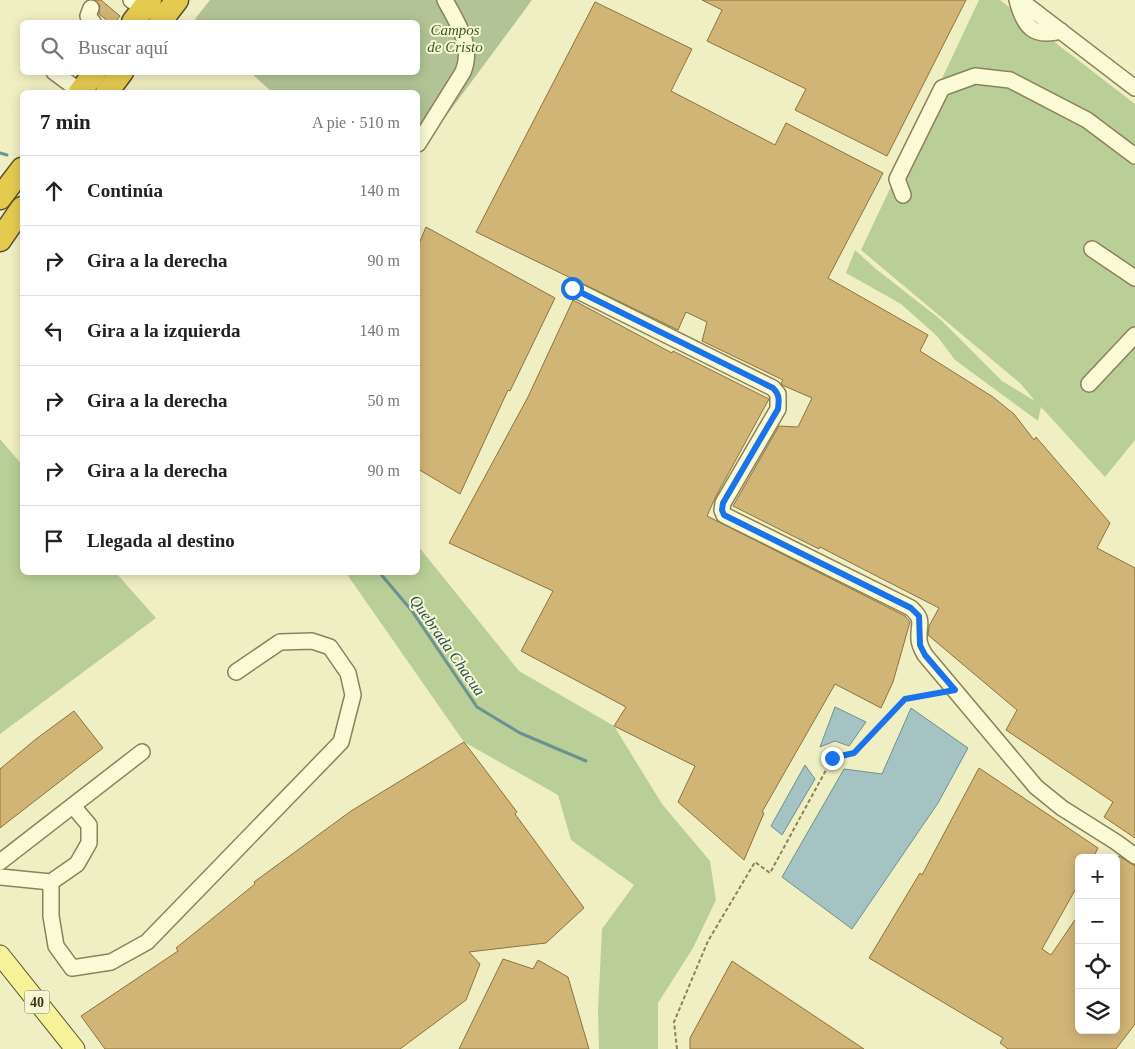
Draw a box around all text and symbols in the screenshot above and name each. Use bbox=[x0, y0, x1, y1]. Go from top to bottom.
search box bbox=[20, 20, 420, 75]
park label: Campos de Cristo bbox=[427, 22, 483, 55]
icon: search bbox=[38, 34, 66, 62]
text: Buscar aquí bbox=[78, 37, 168, 58]
text: 7 min bbox=[40, 110, 91, 134]
text: A pie · 510 m bbox=[312, 114, 400, 131]
icon: ahead bbox=[40, 177, 68, 205]
text: Continúa bbox=[87, 180, 163, 201]
text: 140 m bbox=[360, 182, 400, 199]
icon: right bbox=[40, 247, 68, 275]
text: Gira a la derecha bbox=[87, 250, 228, 271]
text: 90 m bbox=[368, 252, 400, 269]
route start bbox=[561, 277, 584, 300]
icon: left bbox=[40, 317, 68, 345]
text: Gira a la izquierda bbox=[87, 320, 241, 341]
text: 140 m bbox=[360, 322, 400, 339]
icon: right bbox=[40, 387, 68, 415]
text: Gira a la derecha bbox=[87, 390, 228, 411]
text: 50 m bbox=[368, 392, 400, 409]
icon: right bbox=[40, 457, 68, 485]
text: Gira a la derecha bbox=[87, 460, 228, 481]
text: 90 m bbox=[368, 462, 400, 479]
icon: arrive bbox=[40, 527, 68, 555]
text: Llegada al destino bbox=[87, 530, 235, 551]
water label: Quebrada Chacua bbox=[407, 592, 489, 699]
route end bbox=[821, 747, 844, 770]
map controls bbox=[1075, 854, 1120, 1034]
button: + bbox=[1075, 854, 1120, 899]
button: − bbox=[1075, 899, 1120, 944]
button: locate bbox=[1075, 944, 1120, 989]
button: layers bbox=[1075, 989, 1120, 1034]
road number: 40 bbox=[24, 990, 50, 1014]

